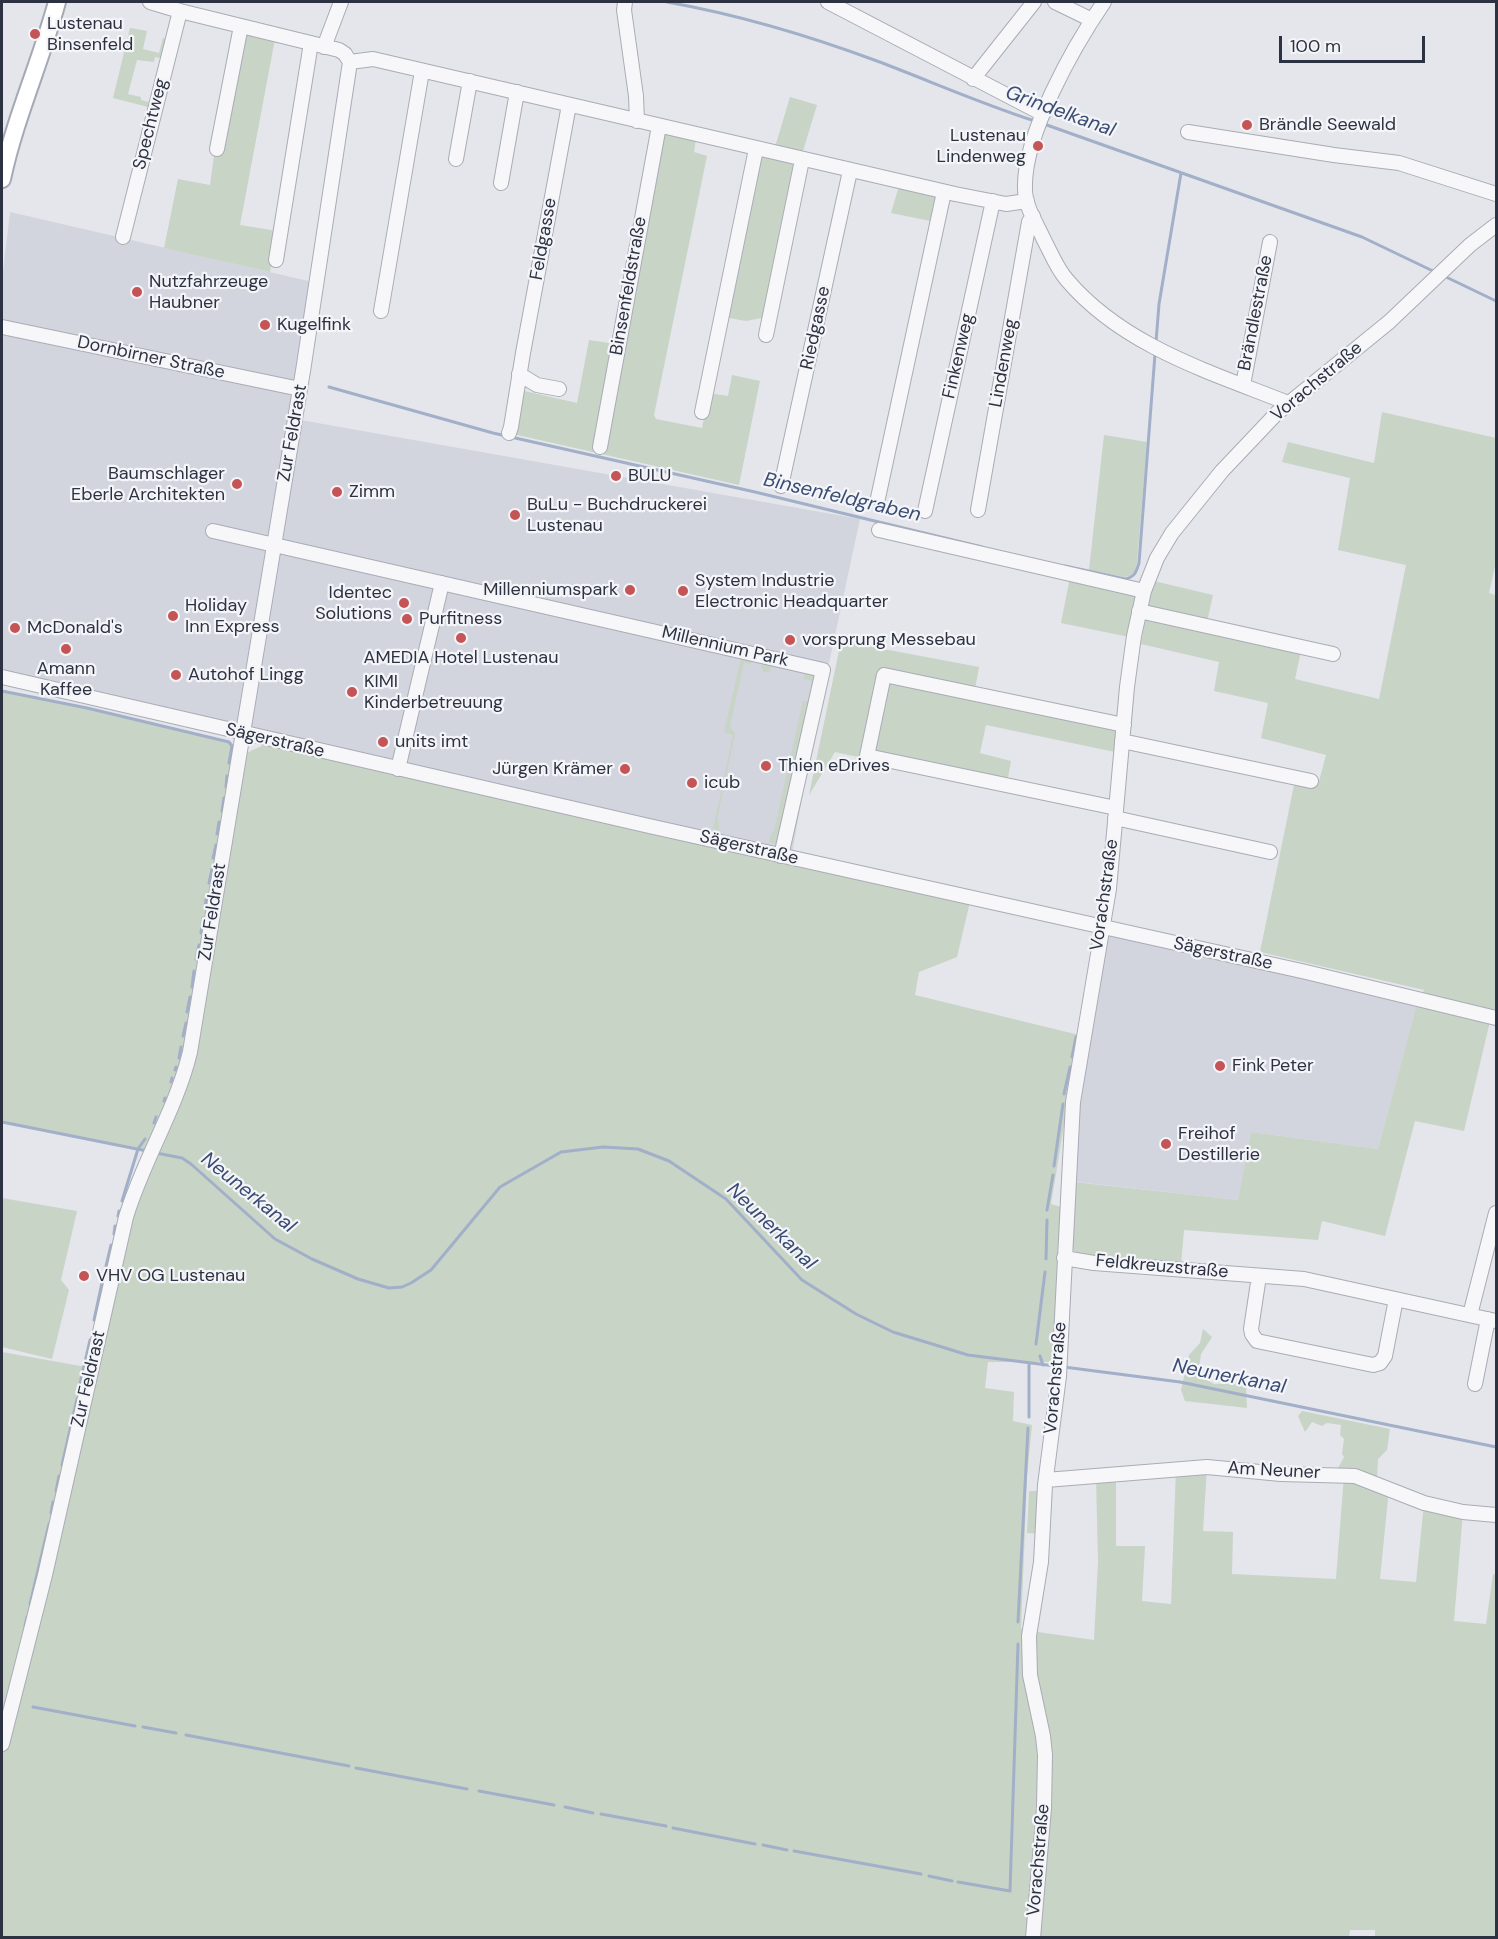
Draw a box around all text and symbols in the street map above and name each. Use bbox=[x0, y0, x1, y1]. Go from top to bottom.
place label: Lustenau Binsenfeld bbox=[47, 13, 133, 56]
scale bar bbox=[1282, 24, 1428, 62]
marker: Lustenau Binsenfeld bbox=[28, 27, 42, 41]
text: 100 m bbox=[1290, 34, 1341, 58]
street label: Spechtweg bbox=[129, 76, 173, 172]
water label: Grindelkanal bbox=[1002, 81, 1118, 143]
place label: Brändle Seewald bbox=[1259, 114, 1396, 136]
marker: Brändle Seewald bbox=[1240, 118, 1254, 132]
place label: Lustenau Lindenweg bbox=[936, 125, 1026, 168]
marker: Lustenau Lindenweg bbox=[1031, 139, 1045, 153]
street label: Feldgasse bbox=[526, 196, 562, 282]
street label: Binsenfeldstraße bbox=[606, 215, 652, 357]
street label: Brändlestraße bbox=[1234, 253, 1278, 373]
place label: Nutzfahrzeuge Haubner bbox=[149, 271, 268, 314]
street label: Riedgasse bbox=[797, 284, 835, 372]
marker: Nutzfahrzeuge Haubner bbox=[130, 285, 144, 299]
street label: Finkenweg bbox=[939, 311, 979, 401]
place label: Kugelfink bbox=[277, 314, 351, 336]
street label: Lindenweg bbox=[986, 317, 1022, 409]
marker: Kugelfink bbox=[258, 318, 272, 332]
street label: Dornbirner Straße bbox=[75, 332, 227, 384]
street label: Vorachstraße bbox=[1267, 338, 1367, 426]
street label: Zur Feldrast bbox=[274, 383, 312, 483]
place label: Baumschlager Eberle Architekten bbox=[71, 463, 225, 506]
place label: BULU bbox=[628, 465, 671, 487]
water label: Binsenfeldgraben bbox=[761, 468, 923, 528]
marker: BULU bbox=[609, 469, 623, 483]
marker: Baumschlager Eberle Architekten bbox=[230, 477, 244, 491]
place label: Zimm bbox=[349, 481, 395, 503]
marker: Zimm bbox=[330, 485, 344, 499]
place label: BuLu - Buchdruckerei Lustenau bbox=[527, 494, 707, 536]
marker: BuLu - Buchdruckerei Lustenau bbox=[508, 508, 522, 522]
place label: System Industrie Electronic Headquarter bbox=[695, 570, 889, 612]
place label: Millenniumspark bbox=[483, 579, 618, 601]
place label: Identec Solutions bbox=[315, 582, 392, 624]
marker: Millenniumspark bbox=[623, 583, 637, 597]
marker: System Industrie Electronic Headquarter bbox=[676, 584, 690, 598]
place label: Holiday Inn Express bbox=[185, 595, 280, 638]
marker: Identec Solutions bbox=[397, 596, 411, 610]
place label: Purfitness bbox=[419, 608, 502, 630]
marker: Holiday Inn Express bbox=[166, 609, 180, 623]
marker: Purfitness bbox=[400, 612, 414, 626]
place label: McDonald's bbox=[27, 617, 123, 639]
marker: McDonald's bbox=[8, 621, 22, 635]
street label: Millennium Park bbox=[660, 622, 790, 672]
place label: vorsprung Messebau bbox=[802, 629, 976, 651]
marker: AMEDIA Hotel Lustenau bbox=[454, 631, 468, 645]
marker: vorsprung Messebau bbox=[783, 633, 797, 647]
marker: Amann Kaffee bbox=[59, 642, 73, 656]
place label: AMEDIA Hotel Lustenau bbox=[364, 647, 558, 669]
place label: Amann Kaffee bbox=[37, 658, 95, 700]
place label: Autohof Lingg bbox=[188, 664, 304, 686]
marker: Autohof Lingg bbox=[169, 668, 183, 682]
place label: KIMI Kinderbetreuung bbox=[364, 671, 503, 714]
marker: KIMI Kinderbetreuung bbox=[345, 685, 359, 699]
street label: Sägerstraße bbox=[223, 719, 327, 763]
place label: units imt bbox=[395, 731, 468, 753]
marker: units imt bbox=[376, 735, 390, 749]
place label: Thien eDrives bbox=[778, 755, 890, 777]
place label: Jürgen Krämer bbox=[492, 758, 613, 780]
marker: Thien eDrives bbox=[759, 759, 773, 773]
marker: Jürgen Krämer bbox=[618, 762, 632, 776]
place label: icub bbox=[704, 772, 740, 794]
marker: icub bbox=[685, 776, 699, 790]
street label: Sägerstraße bbox=[697, 826, 801, 870]
street label: Vorachstraße bbox=[1086, 838, 1124, 952]
street label: Zur Feldrast bbox=[195, 862, 231, 962]
street label: Sägerstraße bbox=[1171, 933, 1275, 975]
place label: Fink Peter bbox=[1232, 1055, 1314, 1077]
marker: Fink Peter bbox=[1213, 1059, 1227, 1073]
place label: Freihof Destillerie bbox=[1178, 1123, 1260, 1166]
marker: Freihof Destillerie bbox=[1159, 1137, 1173, 1151]
water label: Neunerkanal bbox=[196, 1148, 300, 1238]
water label: Neunerkanal bbox=[721, 1178, 821, 1276]
street label: Feldkreuzstraße bbox=[1095, 1250, 1229, 1284]
place label: VHV OG Lustenau bbox=[96, 1265, 245, 1287]
marker: VHV OG Lustenau bbox=[77, 1269, 91, 1283]
street label: Vorachstraße bbox=[1040, 1321, 1072, 1435]
street label: Zur Feldrast bbox=[67, 1329, 111, 1429]
water label: Neunerkanal bbox=[1170, 1354, 1288, 1400]
street label: Am Neuner bbox=[1227, 1458, 1321, 1484]
street label: Vorachstraße bbox=[1023, 1803, 1055, 1917]

